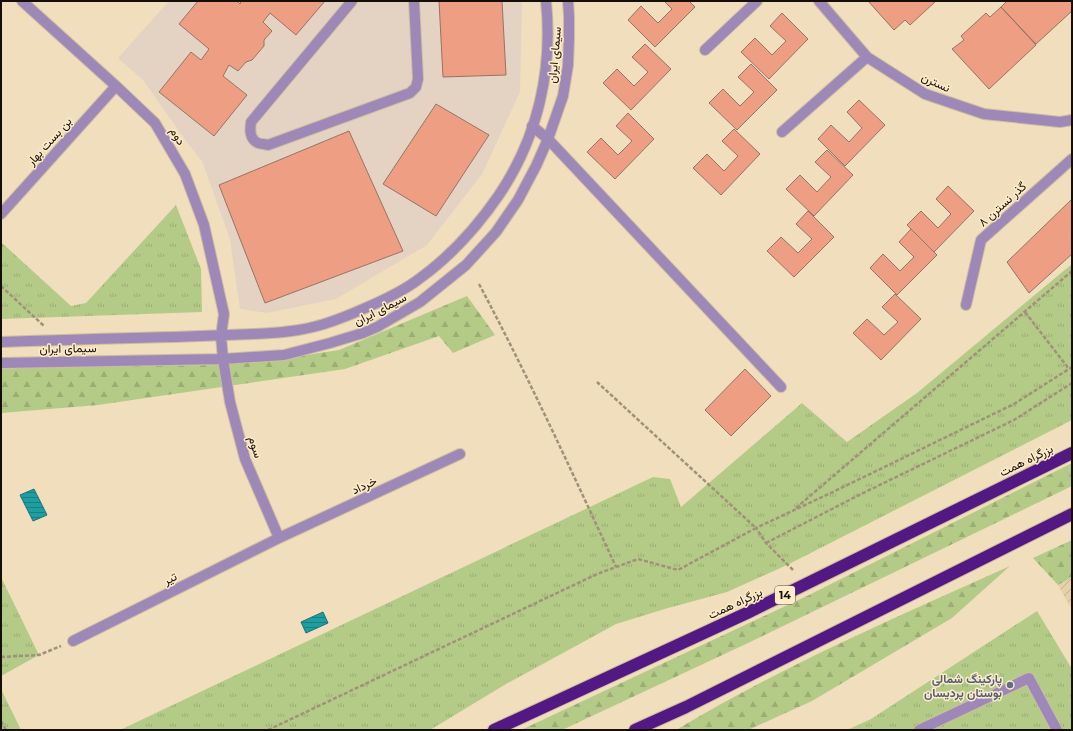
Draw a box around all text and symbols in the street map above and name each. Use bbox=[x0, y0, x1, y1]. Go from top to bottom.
street label: سیمای ایران bbox=[544, 26, 565, 84]
street label: نسترن bbox=[919, 69, 953, 96]
street label: بن بست بهار bbox=[23, 114, 75, 170]
street label: دوم bbox=[166, 124, 189, 148]
street label: گذر نسترن ۸ bbox=[975, 179, 1030, 230]
street label: سیمای ایران bbox=[351, 289, 409, 330]
street label: سیمای ایران bbox=[39, 340, 97, 357]
street label: سوم bbox=[245, 434, 266, 460]
street label: بزرگراه همت bbox=[997, 441, 1056, 480]
street label: خرداد bbox=[349, 473, 379, 498]
street label: تیر bbox=[160, 568, 180, 589]
street label: بزرگراه همت bbox=[706, 584, 765, 623]
road number: 14 bbox=[775, 586, 795, 604]
place label: پارکینگ شمالی بوستان پردیسان bbox=[924, 671, 1002, 701]
marker: پارکینگ شمالی بوستان پردیسان bbox=[1005, 680, 1015, 690]

